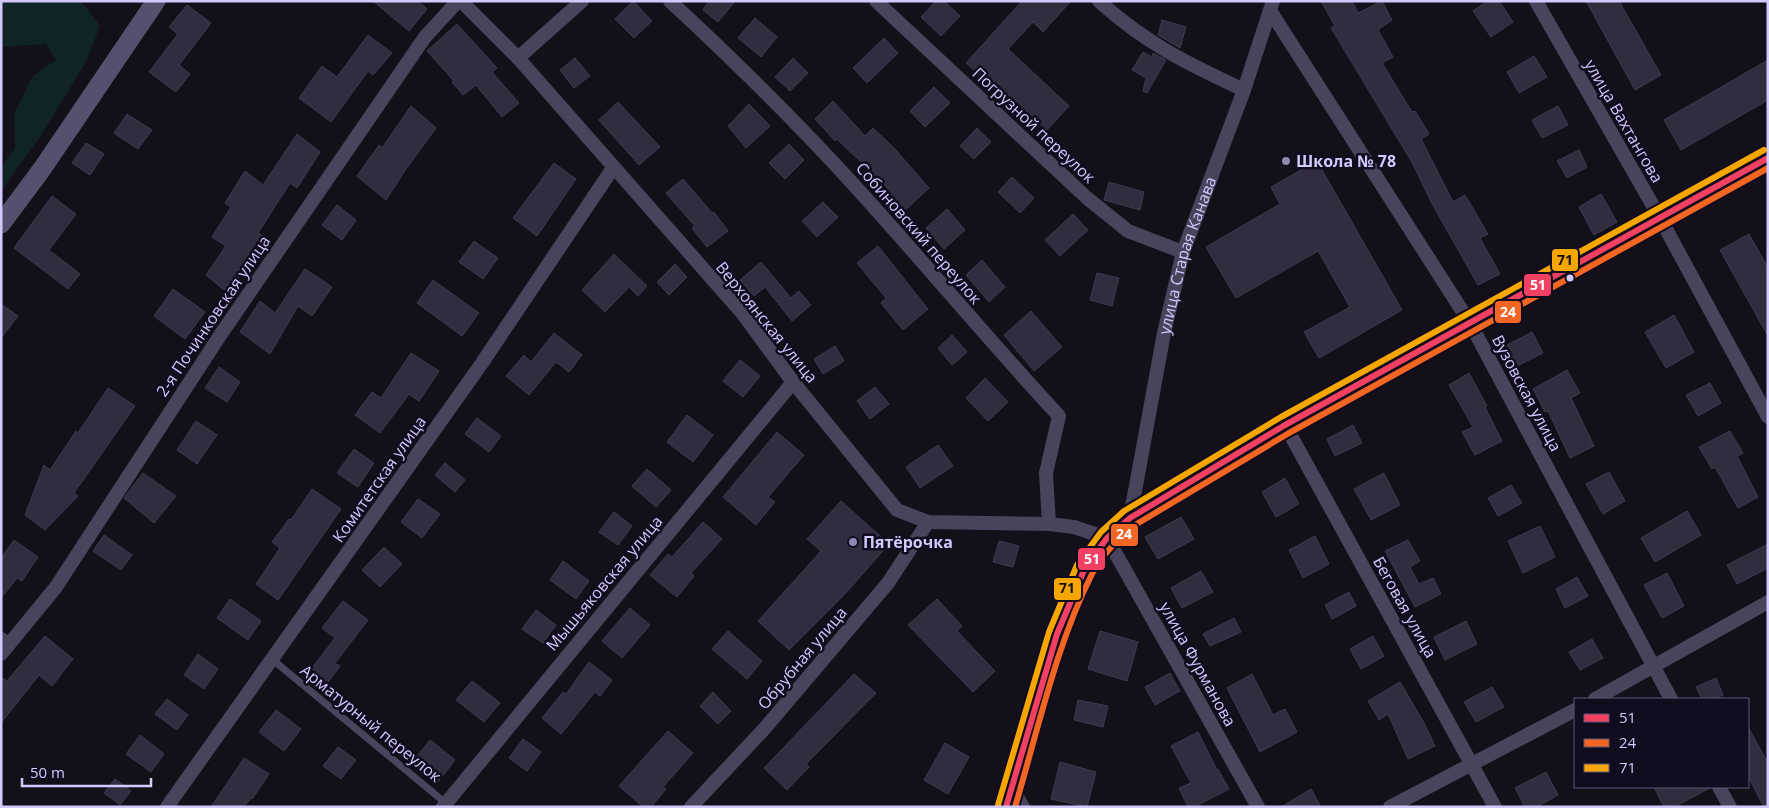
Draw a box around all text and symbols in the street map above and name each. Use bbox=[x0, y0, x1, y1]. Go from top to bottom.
street label: улица Вахтангова bbox=[1580, 55, 1668, 187]
street label: Погрузной переулок bbox=[968, 62, 1101, 188]
place label: Школа № 78 bbox=[1296, 150, 1396, 172]
marker: Школа № 78 bbox=[1280, 155, 1292, 167]
street label: Собиновский переулок bbox=[851, 157, 987, 309]
street label: улица Старая Канава bbox=[1153, 173, 1221, 337]
street label: 2-я Починковская улица bbox=[151, 231, 275, 401]
line badge: 71 bbox=[1551, 248, 1579, 272]
text: 71 bbox=[1557, 250, 1573, 269]
street label: Верхоянская улица bbox=[711, 257, 823, 387]
line badge: 51 bbox=[1523, 273, 1552, 297]
unlabelled marker bbox=[1565, 273, 1575, 283]
text: 51 bbox=[1530, 275, 1546, 294]
line badge: 24 bbox=[1494, 300, 1522, 324]
text: 24 bbox=[1500, 302, 1516, 321]
street label: Вузовская улица bbox=[1487, 331, 1567, 455]
street label: Комитетская улица bbox=[327, 411, 431, 547]
street label: Мышьяковская улица bbox=[541, 511, 667, 655]
line badge: 24 bbox=[1110, 523, 1139, 547]
text: 24 bbox=[1116, 524, 1132, 543]
place label: Пятёрочка bbox=[863, 531, 953, 553]
marker: Пятёрочка bbox=[847, 536, 859, 548]
line badge: 51 bbox=[1077, 547, 1106, 571]
text: 51 bbox=[1084, 549, 1100, 568]
street label: Беговая улица bbox=[1368, 552, 1442, 662]
line badge: 71 bbox=[1053, 577, 1082, 601]
text: 71 bbox=[1059, 578, 1075, 597]
street label: улица Фурманова bbox=[1155, 598, 1241, 730]
street label: Обрубная улица bbox=[753, 602, 851, 714]
street label: Арматурный переулок bbox=[296, 659, 447, 787]
legend bbox=[1574, 698, 1749, 788]
text: 51 bbox=[1619, 707, 1636, 727]
text: 24 bbox=[1619, 732, 1637, 752]
scale bar bbox=[22, 756, 151, 788]
text: 71 bbox=[1619, 757, 1636, 777]
text: 50 m bbox=[30, 762, 65, 782]

